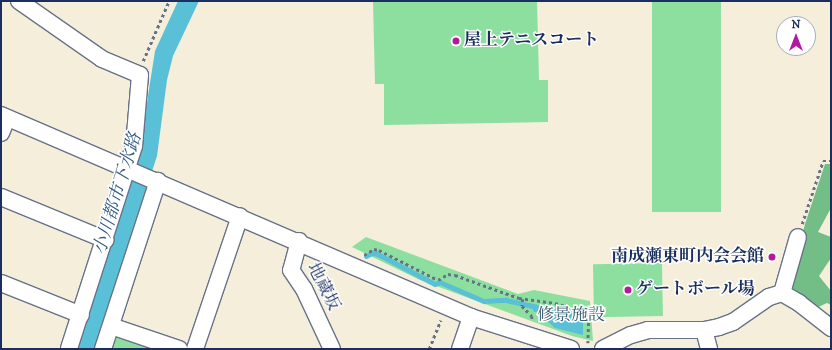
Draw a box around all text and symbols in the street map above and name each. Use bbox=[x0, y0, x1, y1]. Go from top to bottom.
north arrow bbox=[776, 16, 816, 56]
text: N bbox=[791, 18, 801, 32]
place label: 屋上テニスコート bbox=[464, 31, 600, 51]
marker: 屋上テニスコート bbox=[451, 36, 461, 46]
water label: 小川都市下水路 bbox=[89, 131, 147, 257]
place label: 南成瀬東町内会会館 bbox=[611, 247, 764, 267]
marker: 南成瀬東町内会会館 bbox=[767, 252, 777, 262]
street label: 地蔵坂 bbox=[302, 260, 344, 314]
place label: ゲートボール場 bbox=[636, 280, 755, 300]
marker: ゲートボール場 bbox=[623, 285, 633, 295]
park label: 修景施設 bbox=[537, 306, 605, 326]

